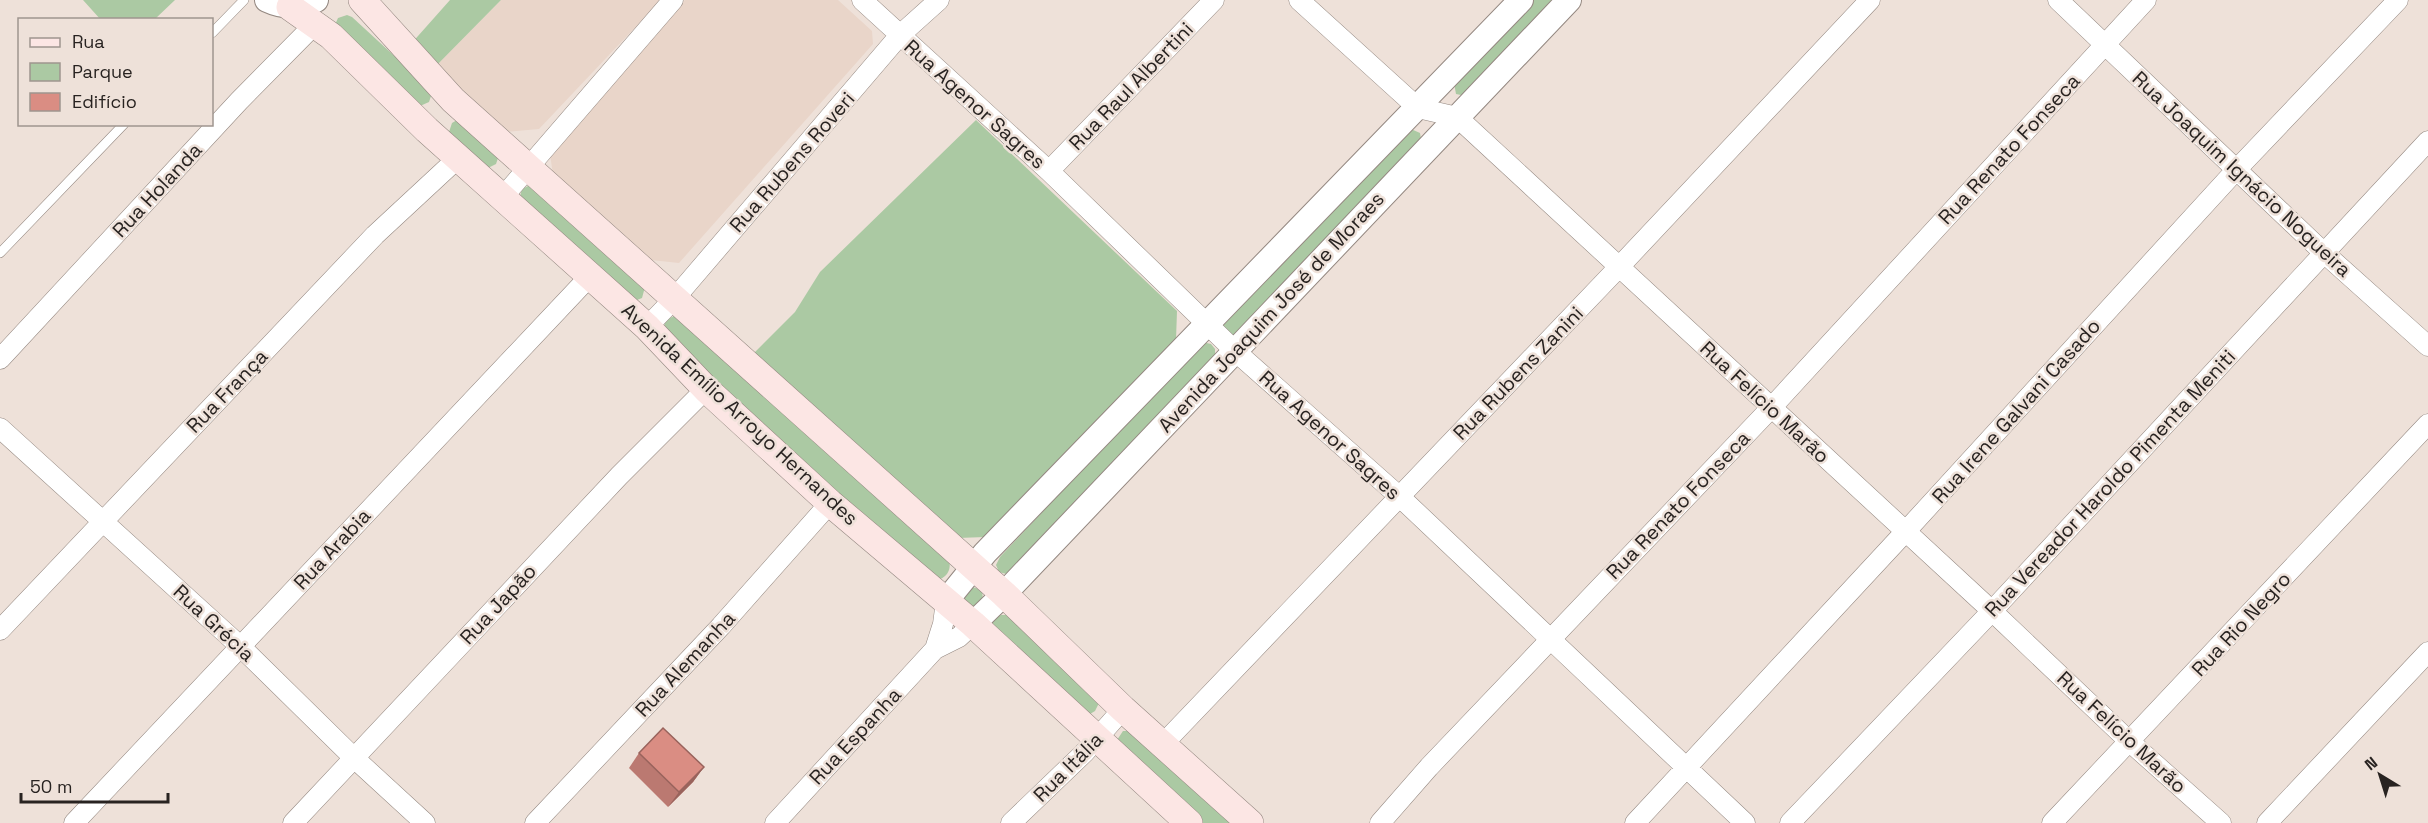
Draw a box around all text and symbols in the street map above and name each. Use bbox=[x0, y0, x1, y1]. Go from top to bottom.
street label: Rua Raul Albertini bbox=[1063, 16, 1199, 156]
legend bbox=[18, 18, 213, 126]
text: Rua bbox=[72, 30, 105, 53]
street label: Rua Agenor Sagres bbox=[899, 34, 1051, 174]
text: Parque bbox=[72, 60, 133, 83]
street label: Rua Joaquim Ignácio Nogueira bbox=[2127, 65, 2357, 283]
street label: Rua Renato Fonseca bbox=[1932, 68, 2086, 230]
street label: Rua Rubens Roveri bbox=[724, 86, 860, 238]
text: Edifício bbox=[72, 90, 137, 113]
street label: Rua Holanda bbox=[107, 137, 207, 243]
street label: Avenida Joaquim José de Moraes bbox=[1152, 186, 1390, 438]
street label: Avenida Emílio Arroyo Hernandes bbox=[616, 297, 864, 531]
street label: Rua Rubens Zanini bbox=[1447, 301, 1589, 445]
street label: Rua Irene Galvani Casado bbox=[1926, 313, 2106, 509]
street label: Rua Felício Marão bbox=[1695, 335, 1835, 469]
street label: Rua França bbox=[181, 344, 273, 438]
street label: Rua Vereador Haroldo Pimenta Meniti bbox=[1979, 344, 2241, 622]
street label: Rua Agenor Sagres bbox=[1254, 365, 1406, 505]
street label: Rua Renato Fonseca bbox=[1600, 425, 1756, 585]
street label: Rua Arabia bbox=[288, 503, 376, 595]
street label: Rua Japão bbox=[454, 558, 542, 650]
street label: Rua Rio Negro bbox=[2186, 566, 2296, 682]
street label: Rua Grécia bbox=[168, 579, 260, 667]
street label: Rua Alemanha bbox=[629, 606, 741, 722]
street label: Rua Felício Marão bbox=[2052, 665, 2192, 799]
street label: Rua Espanha bbox=[803, 682, 907, 790]
street label: Rua Itália bbox=[1028, 727, 1108, 807]
north arrow bbox=[2350, 745, 2410, 805]
text: N bbox=[2360, 752, 2382, 775]
scale bar bbox=[21, 766, 168, 804]
text: 50 m bbox=[30, 775, 72, 798]

